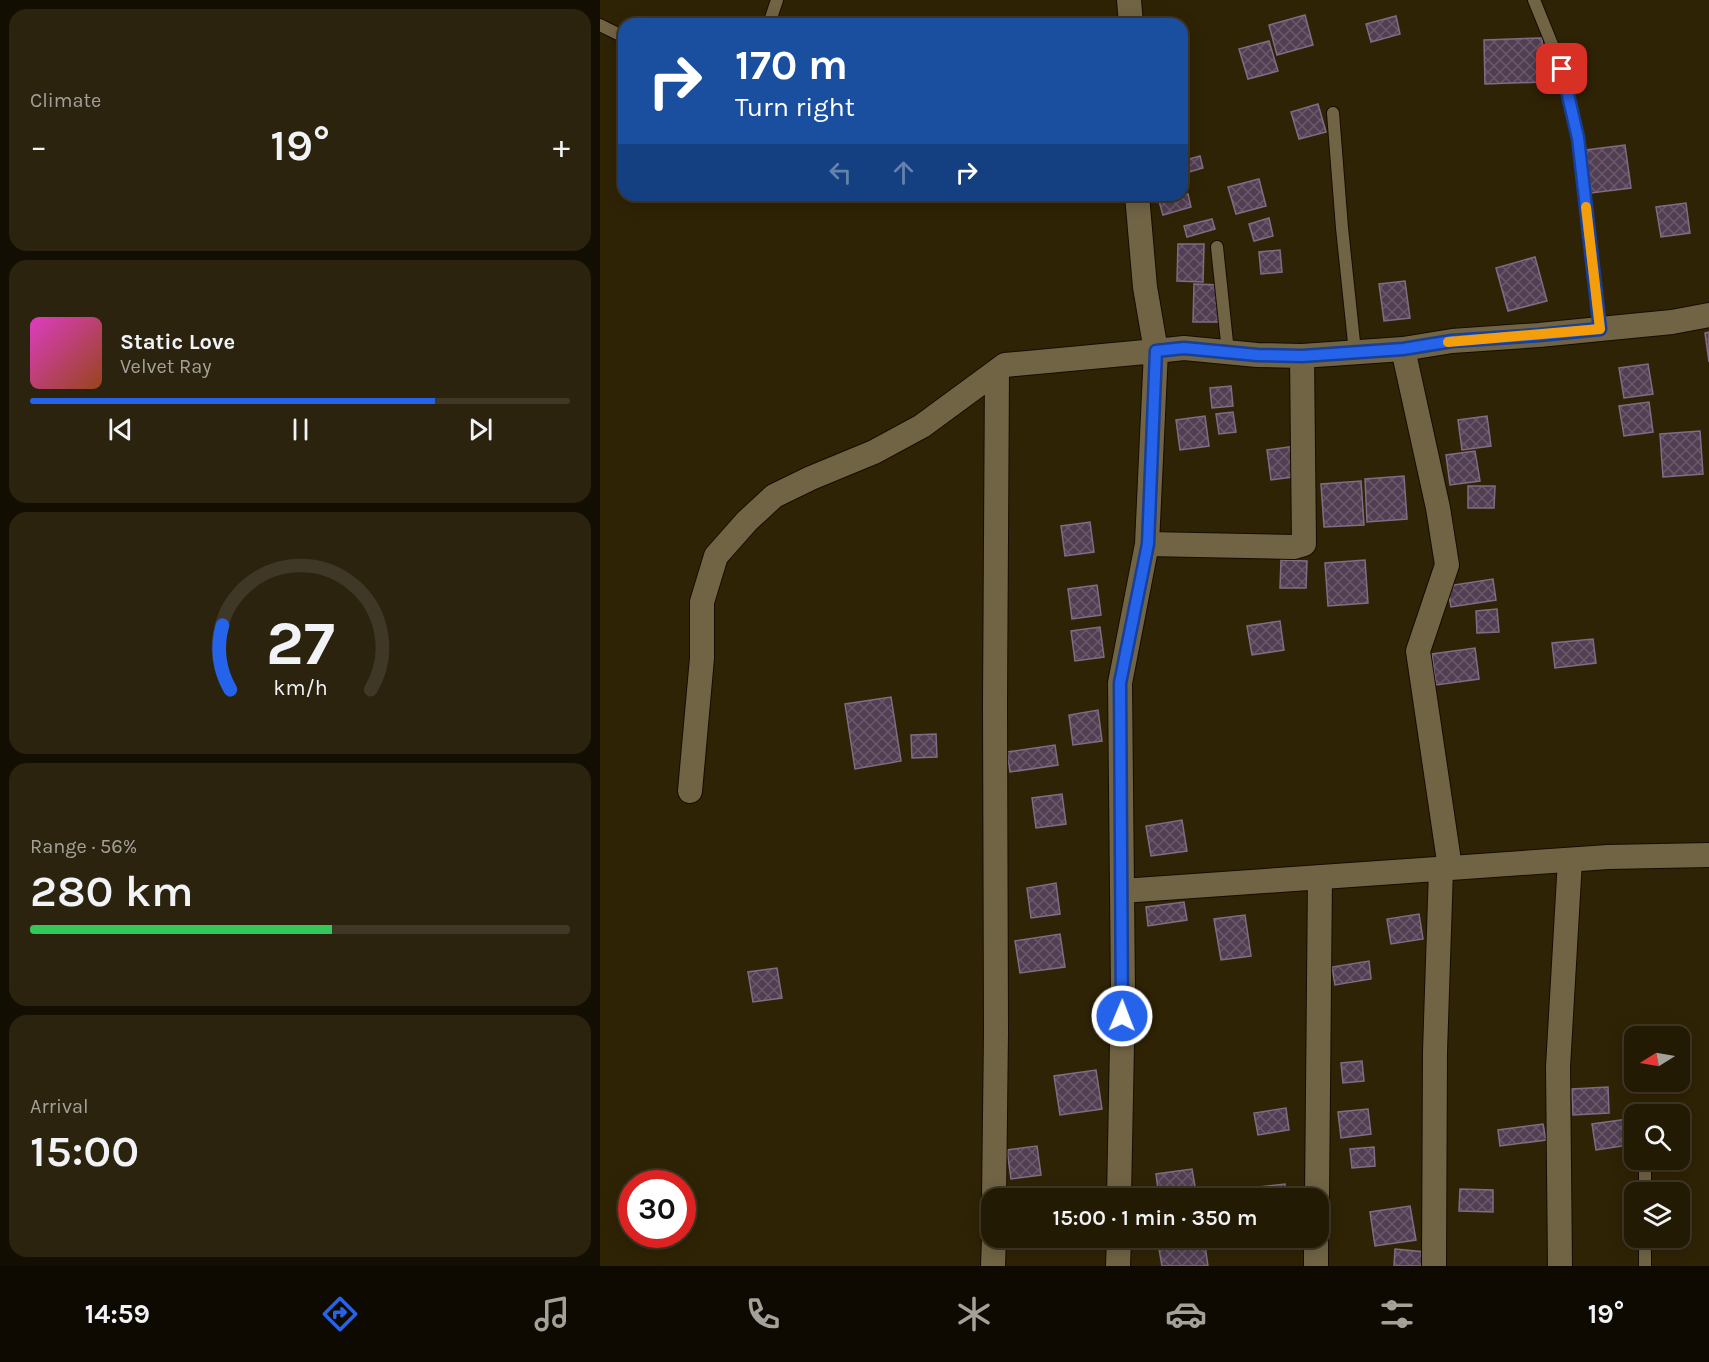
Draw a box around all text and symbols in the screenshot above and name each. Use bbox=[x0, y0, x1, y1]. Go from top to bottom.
text: 170 m bbox=[735, 40, 848, 90]
icon: right bbox=[636, 42, 714, 120]
pin bbox=[1536, 43, 1587, 94]
icon: arrive bbox=[1545, 52, 1578, 85]
text: Climate bbox=[30, 89, 101, 112]
text: Turn right bbox=[735, 91, 855, 123]
text: 19° bbox=[270, 119, 330, 171]
text: − bbox=[30, 127, 47, 165]
text: + bbox=[553, 127, 570, 165]
icon: left bbox=[824, 156, 857, 189]
icon: ahead bbox=[887, 156, 920, 189]
icon: right bbox=[950, 156, 983, 189]
text: Static Love bbox=[120, 329, 235, 355]
text: Velvet Ray bbox=[120, 355, 212, 378]
icon: previous bbox=[104, 413, 137, 446]
icon: pause bbox=[284, 413, 317, 446]
icon: next bbox=[464, 413, 497, 446]
text: 27 bbox=[266, 607, 334, 680]
text: km/h bbox=[273, 675, 327, 700]
text: Range · 56% bbox=[30, 835, 137, 858]
text: 280 km bbox=[30, 865, 194, 917]
position arrow bbox=[1090, 984, 1154, 1048]
north arrow bbox=[1624, 1026, 1690, 1092]
map controls bbox=[1624, 1026, 1690, 1248]
text: Arrival bbox=[30, 1095, 89, 1118]
button: search bbox=[1624, 1104, 1690, 1170]
text: 15:00 bbox=[30, 1125, 139, 1177]
speed limit sign: 30 bbox=[618, 1170, 696, 1248]
button: layers bbox=[1624, 1182, 1690, 1248]
text: 15:00 · 1 min · 350 m bbox=[1052, 1205, 1258, 1231]
icon: directions bbox=[319, 1293, 361, 1335]
icon: music bbox=[531, 1293, 573, 1335]
icon: phone bbox=[742, 1293, 784, 1335]
icon: climate bbox=[953, 1293, 995, 1335]
icon: car bbox=[1165, 1293, 1207, 1335]
icon: filters bbox=[1376, 1293, 1418, 1335]
text: 14:59 bbox=[85, 1298, 150, 1330]
text: 19° bbox=[1588, 1298, 1624, 1330]

